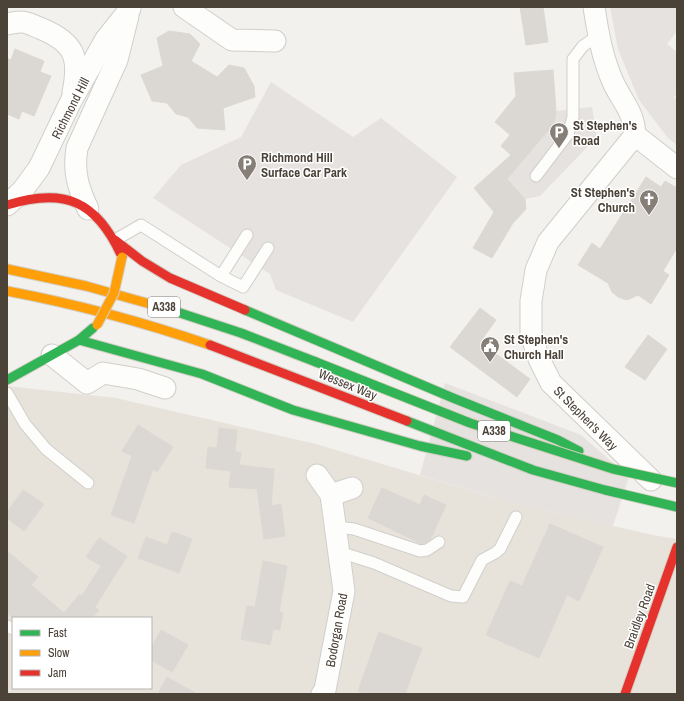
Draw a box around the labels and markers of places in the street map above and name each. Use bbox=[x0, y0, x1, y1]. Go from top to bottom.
place label: St Stephen's Road bbox=[573, 117, 637, 149]
parking icon: St Stephen's Road bbox=[548, 121, 570, 149]
place label: Richmond Hill Surface Car Park bbox=[261, 149, 347, 181]
parking icon: Richmond Hill Surface Car Park bbox=[236, 153, 258, 181]
place label: St Stephen's Church bbox=[571, 184, 635, 216]
church icon: St Stephen's Church bbox=[638, 188, 660, 216]
place label: St Stephen's Church Hall bbox=[504, 331, 568, 363]
public building icon: St Stephen's Church Hall bbox=[479, 335, 501, 363]

